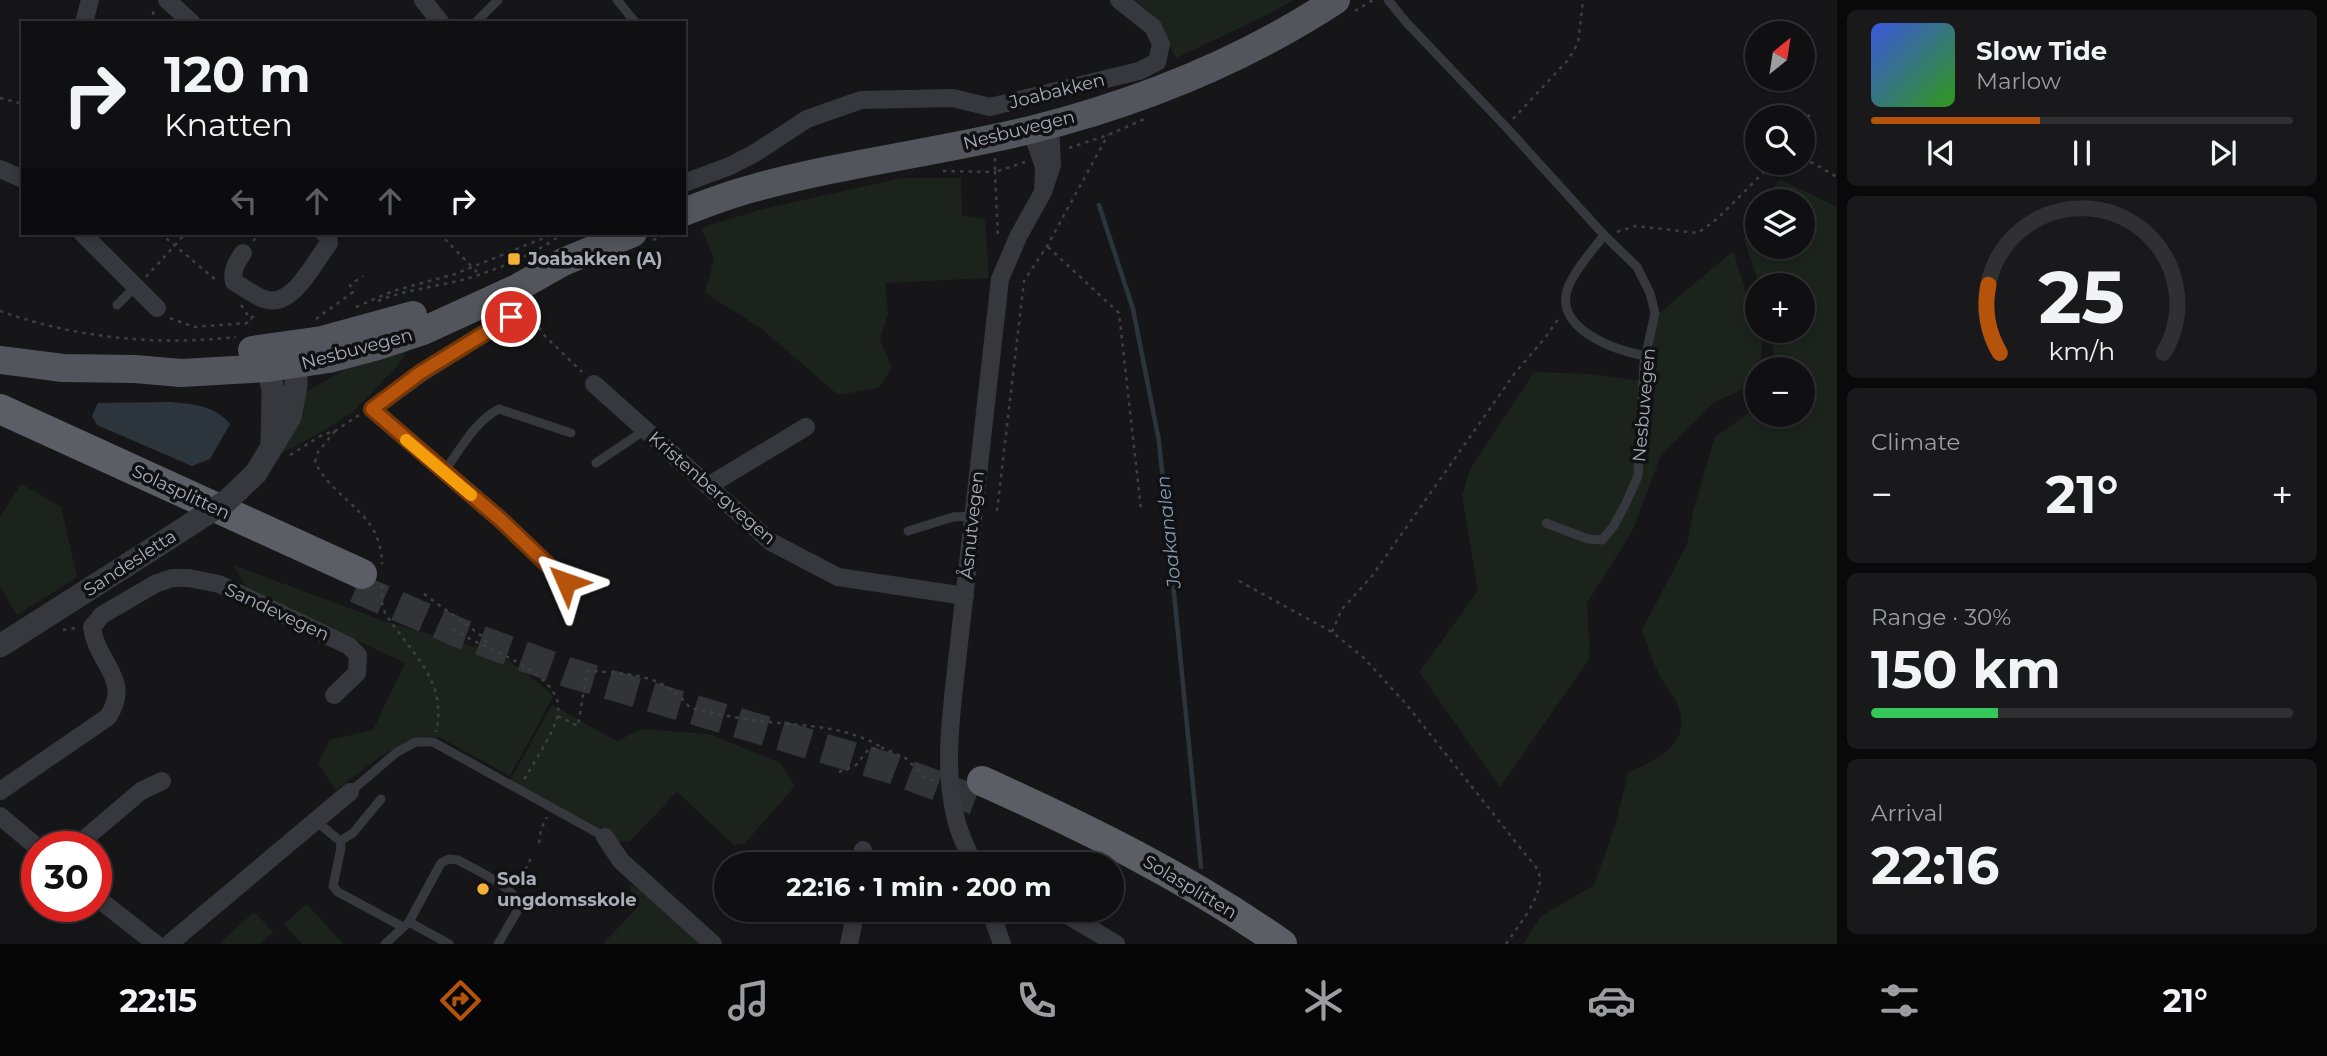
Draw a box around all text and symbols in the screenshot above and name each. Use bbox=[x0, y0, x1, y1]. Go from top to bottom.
north arrow bbox=[1745, 21, 1815, 91]
map controls bbox=[1745, 21, 1815, 427]
text: Slow Tide bbox=[1976, 35, 2107, 67]
text: 120 m bbox=[164, 45, 311, 104]
icon: right bbox=[49, 49, 140, 140]
text: Marlow bbox=[1976, 67, 2061, 95]
street label: Joabakken bbox=[1006, 68, 1107, 114]
text: Knatten bbox=[164, 105, 293, 144]
street label: Nesbuvegen bbox=[961, 105, 1077, 155]
button: search bbox=[1745, 105, 1815, 175]
icon: previous bbox=[1922, 134, 1960, 172]
icon: pause bbox=[2063, 134, 2101, 172]
icon: next bbox=[2204, 134, 2242, 172]
icon: left bbox=[225, 182, 263, 220]
icon: ahead bbox=[298, 182, 336, 220]
icon: ahead bbox=[371, 182, 409, 220]
icon: right bbox=[444, 182, 482, 220]
button: layers bbox=[1745, 189, 1815, 259]
place label: Joabakken (A) bbox=[527, 248, 663, 270]
marker: Joabakken (A) bbox=[506, 251, 522, 267]
text: 25 bbox=[2039, 253, 2125, 341]
button: + bbox=[1745, 273, 1815, 343]
pin bbox=[481, 287, 541, 347]
icon: arrive bbox=[492, 298, 530, 336]
street label: Nesbuvegen bbox=[299, 324, 415, 374]
text: km/h bbox=[2049, 335, 2115, 365]
street label: Nesbuvegen bbox=[1628, 347, 1660, 463]
button: − bbox=[1745, 357, 1815, 427]
street label: Kristenbergvegen bbox=[644, 427, 780, 549]
text: Climate bbox=[1871, 428, 1960, 456]
street label: Solasplitten bbox=[129, 460, 233, 524]
text: 21° bbox=[2046, 463, 2118, 526]
street label: Åsnutvegen bbox=[954, 470, 989, 580]
text: − bbox=[1871, 471, 1893, 518]
text: + bbox=[2271, 471, 2293, 518]
water label: Joakanalen bbox=[1151, 475, 1186, 590]
street label: Sandesletta bbox=[80, 525, 180, 601]
position arrow bbox=[529, 545, 603, 619]
street label: Sandevegen bbox=[221, 578, 333, 646]
text: Range · 30% bbox=[1871, 603, 2011, 631]
text: 150 km bbox=[1871, 638, 2061, 701]
text: Arrival bbox=[1871, 799, 1944, 827]
speed limit sign: 30 bbox=[21, 831, 112, 922]
text: 22:16 bbox=[1871, 834, 2000, 897]
street label: Solasplitten bbox=[1139, 850, 1241, 924]
place label: Sola ungdomsskole bbox=[497, 868, 637, 911]
text: 22:16 · 1 min · 200 m bbox=[786, 871, 1052, 903]
marker: Sola ungdomsskole bbox=[475, 881, 491, 897]
icon: directions bbox=[436, 976, 485, 1025]
icon: music bbox=[724, 976, 773, 1025]
icon: phone bbox=[1012, 976, 1061, 1025]
icon: climate bbox=[1299, 976, 1348, 1025]
icon: car bbox=[1587, 976, 1636, 1025]
icon: filters bbox=[1875, 976, 1924, 1025]
text: 22:15 bbox=[119, 981, 197, 1020]
text: 21° bbox=[2163, 981, 2208, 1020]

